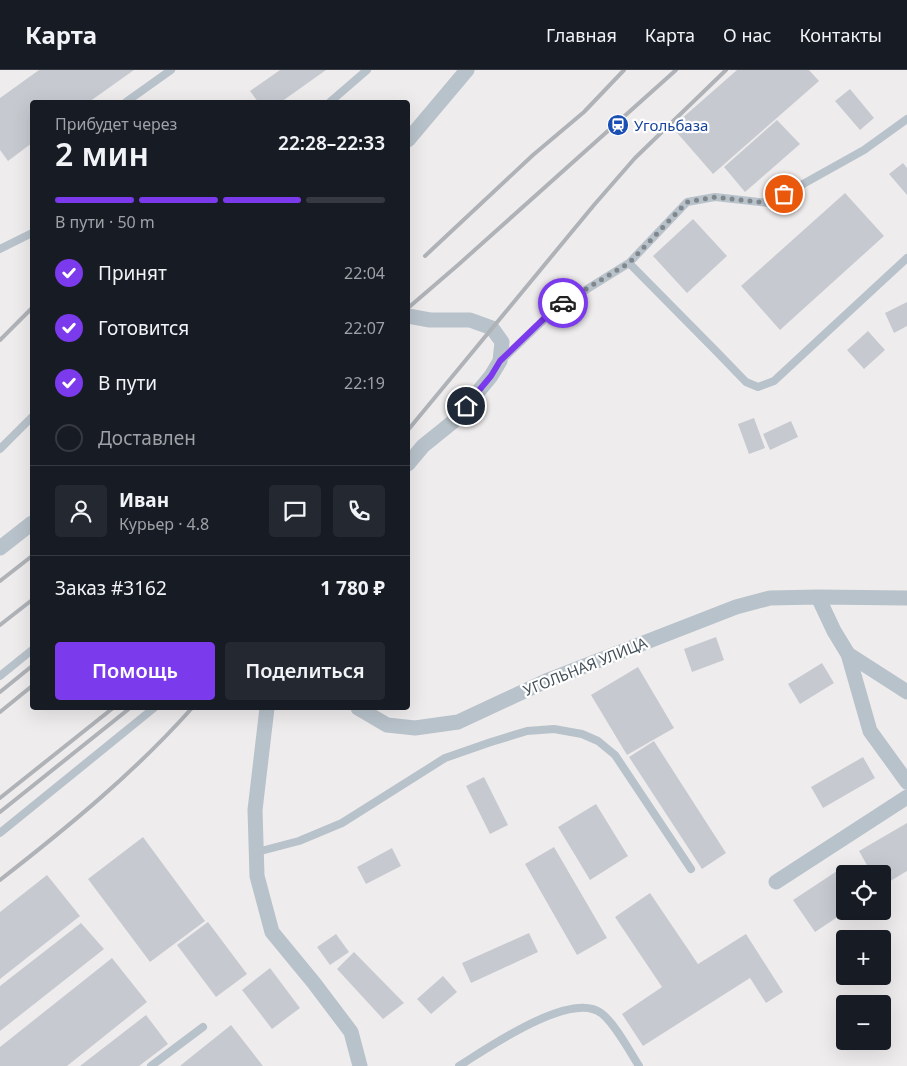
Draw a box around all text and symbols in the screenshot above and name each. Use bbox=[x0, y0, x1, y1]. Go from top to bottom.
text: Карта bbox=[25, 18, 97, 51]
text: Главная bbox=[546, 23, 617, 47]
text: Карта bbox=[645, 23, 695, 47]
text: О нас bbox=[723, 23, 771, 47]
text: Контакты bbox=[799, 23, 882, 47]
text: Прибудет через bbox=[55, 113, 177, 135]
station icon: Угольбаза bbox=[606, 113, 630, 137]
place label: Угольбаза bbox=[634, 115, 708, 135]
text: 22:28–22:33 bbox=[278, 130, 385, 156]
text: 2 мин bbox=[55, 132, 149, 175]
pin bbox=[763, 173, 805, 215]
icon: bag bbox=[770, 180, 798, 208]
text: В пути · 50 m bbox=[55, 211, 155, 233]
icon: check bbox=[55, 259, 83, 287]
text: Принят bbox=[98, 260, 167, 286]
text: 22:04 bbox=[344, 262, 385, 284]
courier bbox=[538, 278, 588, 328]
icon: car bbox=[549, 289, 577, 317]
icon: check bbox=[55, 314, 83, 342]
text: Готовится bbox=[98, 315, 189, 341]
text: 22:07 bbox=[344, 317, 385, 339]
icon: check bbox=[55, 369, 83, 397]
text: В пути bbox=[98, 370, 157, 396]
text: 22:19 bbox=[344, 372, 385, 394]
pin bbox=[445, 385, 487, 427]
icon: home bbox=[452, 392, 480, 420]
text: Доставлен bbox=[98, 425, 196, 451]
button: person bbox=[55, 485, 107, 537]
button: chat bbox=[269, 485, 321, 537]
button: phone bbox=[333, 485, 385, 537]
text: Иван bbox=[119, 487, 169, 513]
text: Курьер · 4.8 bbox=[119, 513, 209, 535]
text: Заказ #3162 bbox=[55, 575, 167, 601]
text: 1 780 ₽ bbox=[320, 575, 385, 601]
street label: УГОЛЬНАЯ УЛИЦА bbox=[520, 632, 650, 700]
button: Помощь bbox=[55, 642, 215, 700]
button: Поделиться bbox=[225, 642, 385, 700]
map controls bbox=[836, 865, 891, 1050]
button: locate bbox=[836, 865, 891, 920]
button: + bbox=[836, 930, 891, 985]
button: − bbox=[836, 995, 891, 1050]

